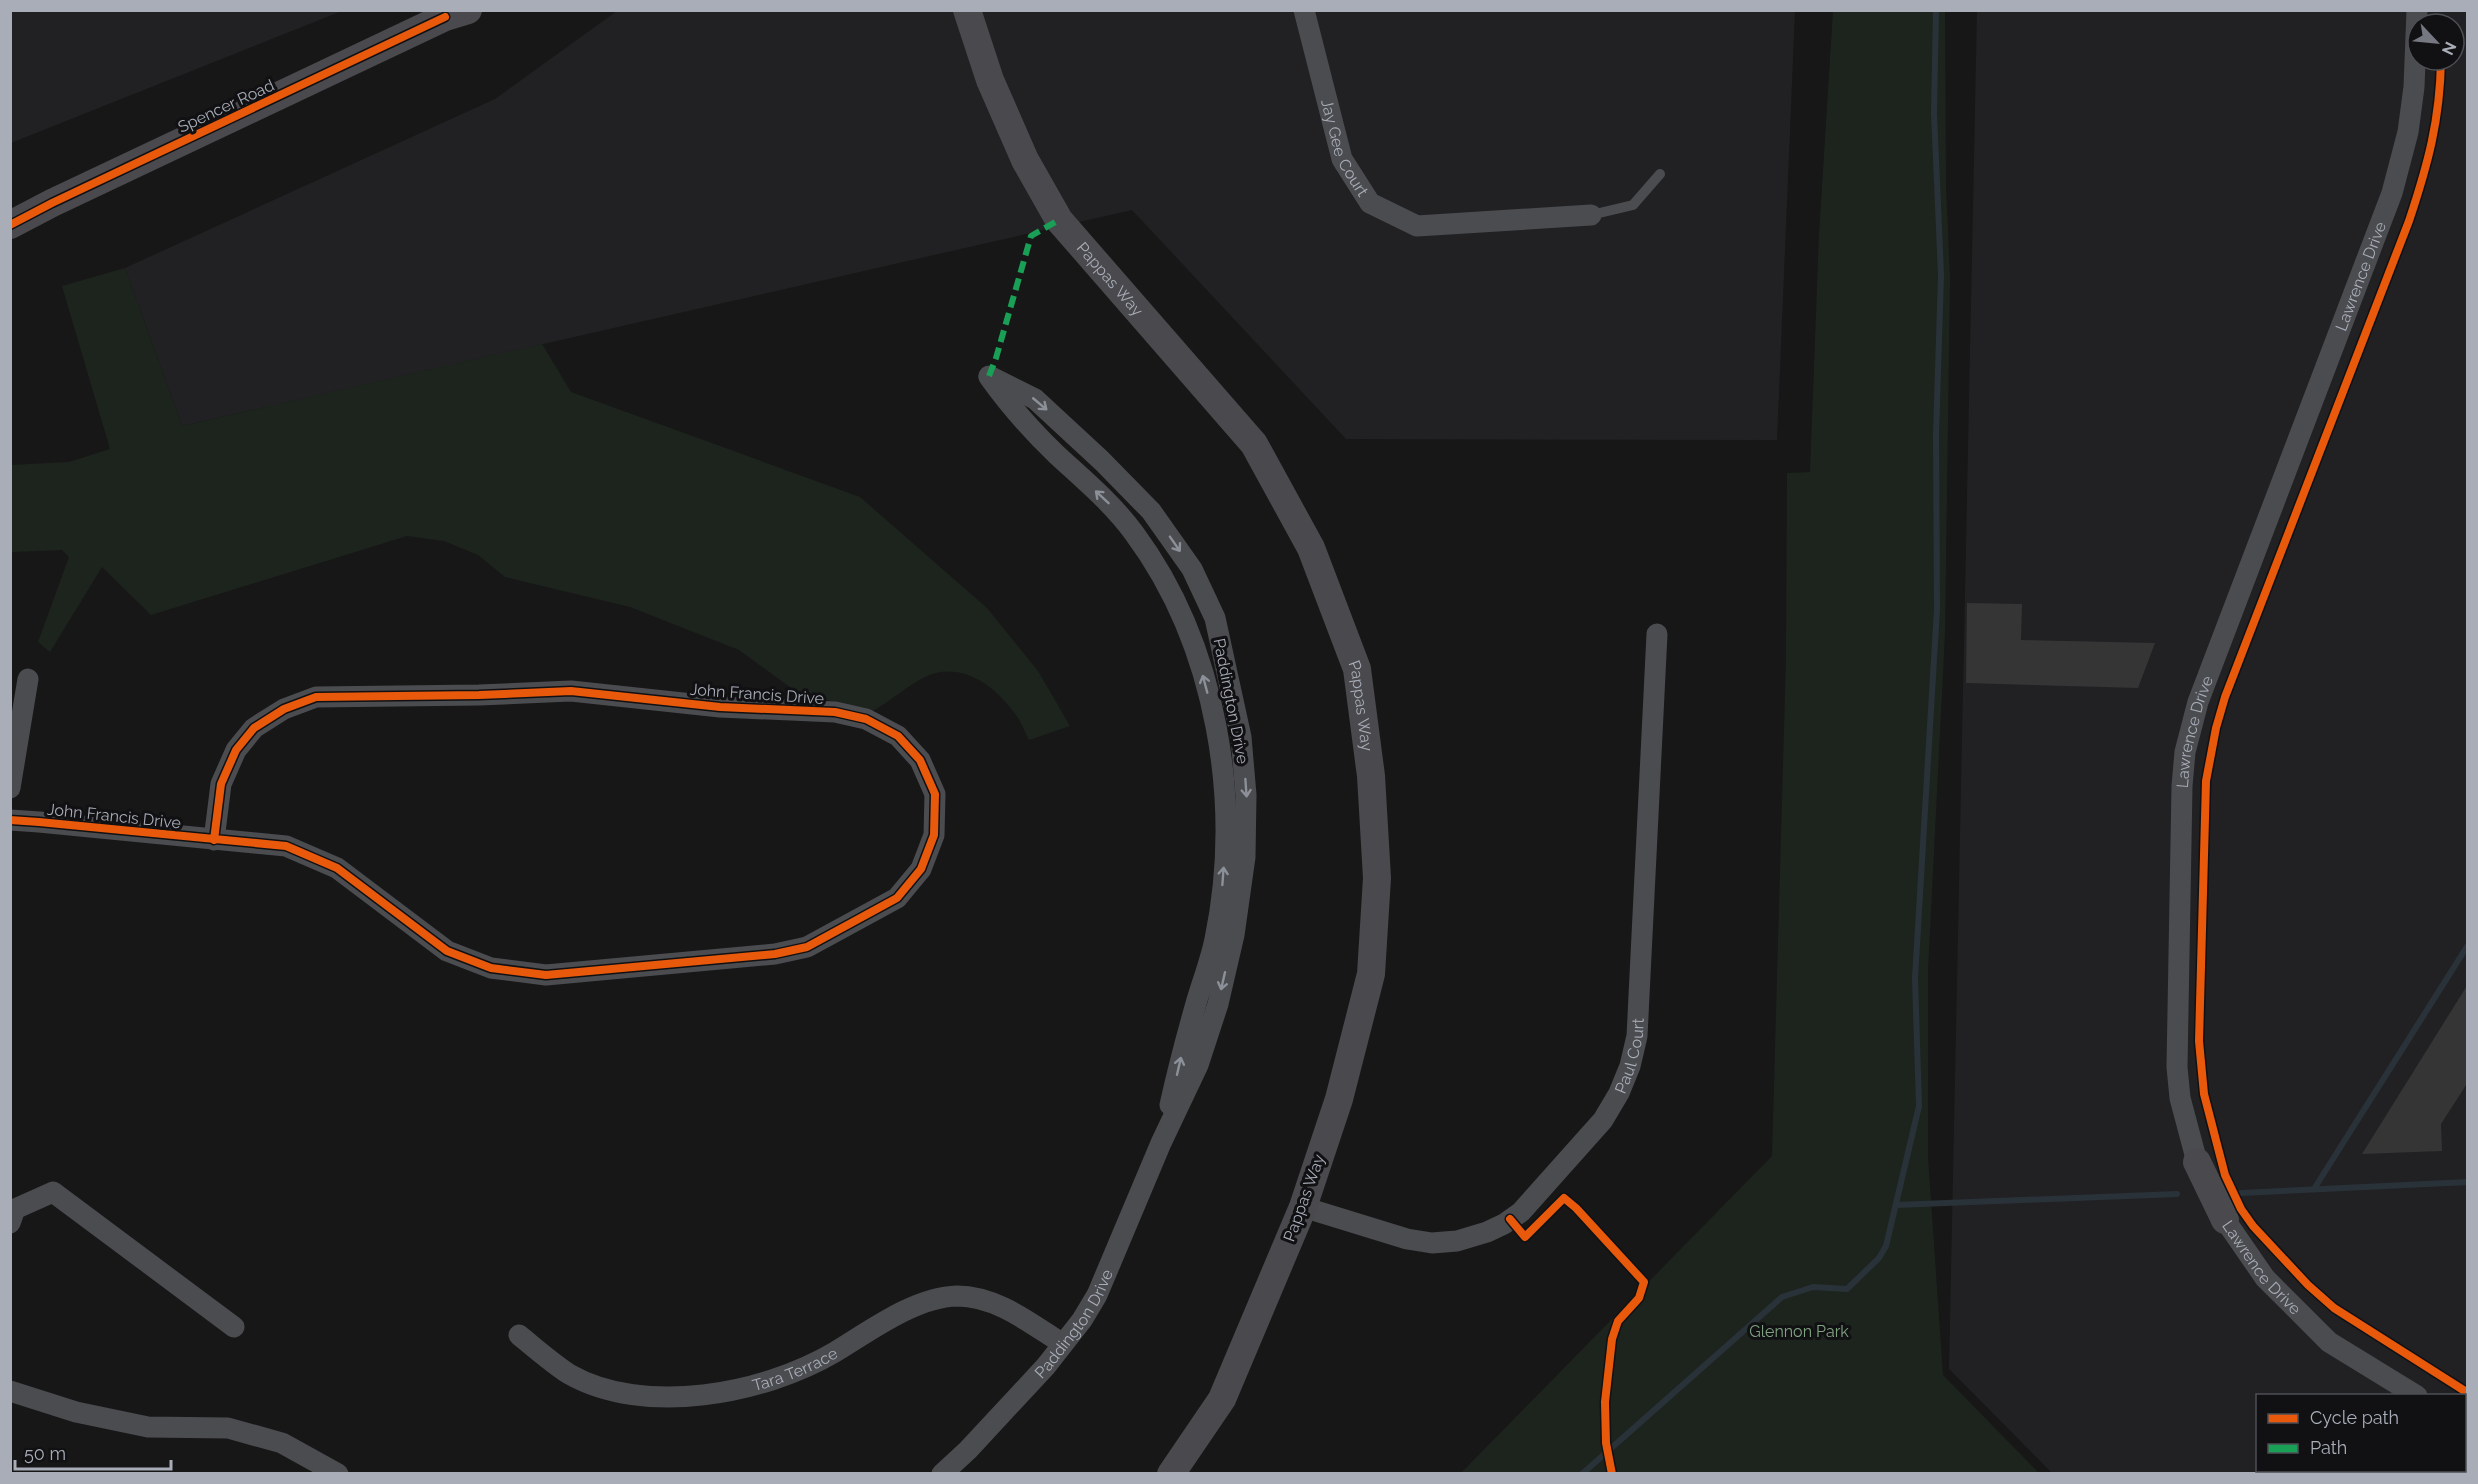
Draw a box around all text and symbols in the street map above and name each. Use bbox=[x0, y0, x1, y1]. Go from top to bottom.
north arrow bbox=[2406, 12, 2466, 72]
text: N bbox=[2438, 39, 2460, 58]
street label: Spencer Road bbox=[175, 75, 277, 137]
street label: Jay Gee Court bbox=[1318, 97, 1373, 200]
street label: Lawrence Drive bbox=[2331, 219, 2390, 333]
street label: Pappas Way bbox=[1073, 238, 1148, 320]
one-way arrow bbox=[1032, 397, 1047, 411]
one-way arrow bbox=[1095, 490, 1110, 504]
one-way arrow bbox=[1169, 535, 1181, 551]
street label: Paddington Drive bbox=[1210, 637, 1252, 765]
street label: Pappas Way bbox=[1345, 657, 1377, 753]
street label: Lawrence Drive bbox=[2172, 673, 2217, 789]
one-way arrow bbox=[1198, 675, 1210, 694]
street label: John Francis Drive bbox=[689, 680, 825, 708]
one-way arrow bbox=[1240, 778, 1251, 798]
street label: John Francis Drive bbox=[46, 800, 182, 832]
one-way arrow bbox=[1218, 867, 1229, 887]
one-way arrow bbox=[1217, 971, 1229, 990]
street label: Paul Court bbox=[1610, 1017, 1647, 1096]
one-way arrow bbox=[1173, 1057, 1185, 1076]
street label: Pappas Way bbox=[1279, 1152, 1329, 1244]
street label: Lawrence Drive bbox=[2218, 1217, 2305, 1318]
street label: Paddington Drive bbox=[1030, 1266, 1116, 1382]
park label: Glennon Park bbox=[1749, 1322, 1849, 1341]
street label: Tara Terrace bbox=[750, 1343, 841, 1395]
legend bbox=[2256, 1394, 2466, 1472]
text: Cycle path bbox=[2310, 1407, 2399, 1428]
scale bar bbox=[15, 1433, 171, 1471]
text: Path bbox=[2310, 1437, 2347, 1458]
text: 50 m bbox=[24, 1443, 66, 1464]

